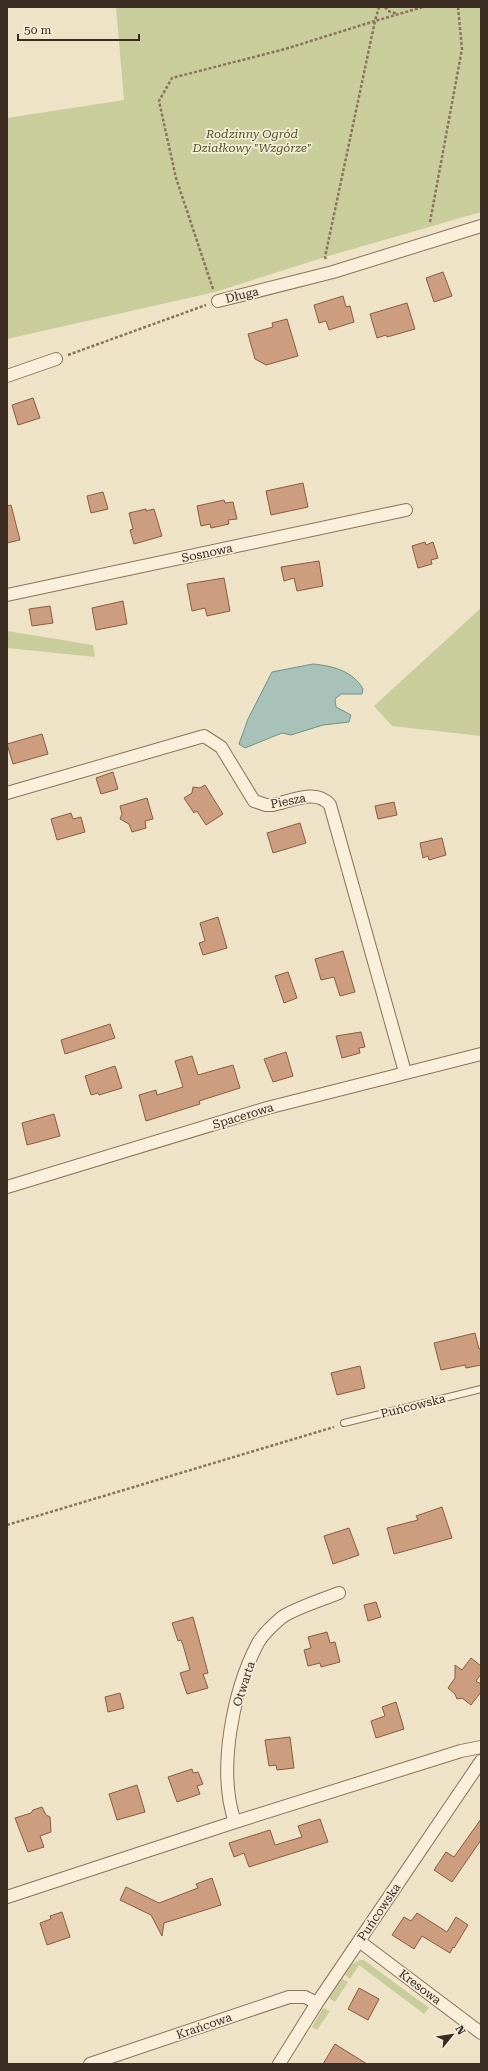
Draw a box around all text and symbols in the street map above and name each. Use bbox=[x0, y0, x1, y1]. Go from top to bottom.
scale bar bbox=[18, 16, 139, 42]
text: 50 m bbox=[24, 23, 51, 37]
park label: Rodzinny Ogród Działkowy "Wzgórze" bbox=[192, 127, 312, 155]
street label: Długa bbox=[224, 284, 261, 306]
street label: Sosnowa bbox=[180, 541, 234, 565]
street label: Piesza bbox=[269, 791, 307, 811]
street label: Spacerowa bbox=[211, 1100, 276, 1132]
street label: Puńcowska bbox=[379, 1391, 447, 1421]
street label: Otwarta bbox=[230, 1659, 258, 1708]
street label: Puńcowska bbox=[355, 1880, 404, 1943]
street label: Kresowa bbox=[396, 1967, 444, 2008]
street label: Krańcowa bbox=[174, 2010, 234, 2042]
north arrow bbox=[432, 2015, 472, 2055]
text: N bbox=[452, 2023, 468, 2038]

